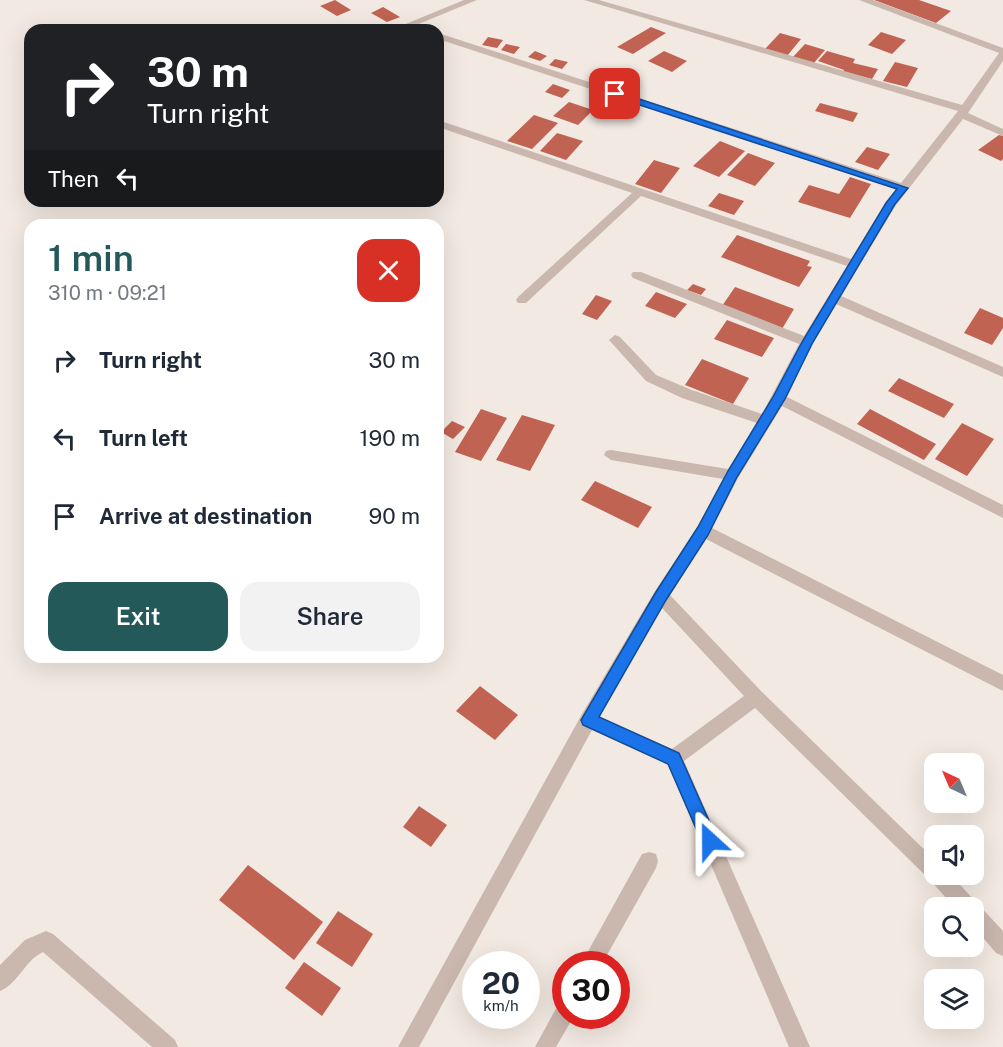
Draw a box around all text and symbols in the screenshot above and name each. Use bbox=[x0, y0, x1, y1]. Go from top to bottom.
text: 30 m bbox=[147, 47, 249, 96]
icon: right bbox=[48, 48, 126, 126]
pin bbox=[589, 68, 640, 119]
icon: arrive bbox=[598, 77, 631, 110]
text: Turn right bbox=[147, 97, 270, 129]
icon: left bbox=[111, 162, 144, 195]
text: Then bbox=[48, 166, 99, 192]
text: 1 min bbox=[48, 237, 134, 279]
button: close bbox=[357, 239, 420, 302]
text: 310 m · 09:21 bbox=[48, 281, 167, 305]
icon: right bbox=[48, 344, 81, 377]
text: Turn right bbox=[99, 347, 202, 373]
text: 30 m bbox=[368, 347, 420, 373]
icon: left bbox=[48, 422, 81, 455]
text: Turn left bbox=[99, 425, 188, 451]
text: 190 m bbox=[360, 425, 420, 451]
icon: arrive bbox=[48, 500, 81, 533]
text: Arrive at destination bbox=[99, 503, 312, 529]
text: 90 m bbox=[369, 503, 420, 529]
button: Exit bbox=[48, 582, 228, 651]
button: Share bbox=[240, 582, 420, 651]
north arrow bbox=[924, 753, 984, 813]
map controls bbox=[924, 753, 984, 1029]
position arrow bbox=[678, 809, 742, 873]
button: sound bbox=[924, 825, 984, 885]
button: search bbox=[924, 897, 984, 957]
speed limit sign: 30 bbox=[552, 951, 630, 1029]
text: 20 bbox=[482, 965, 520, 1001]
button: layers bbox=[924, 969, 984, 1029]
text: km/h bbox=[483, 997, 519, 1014]

